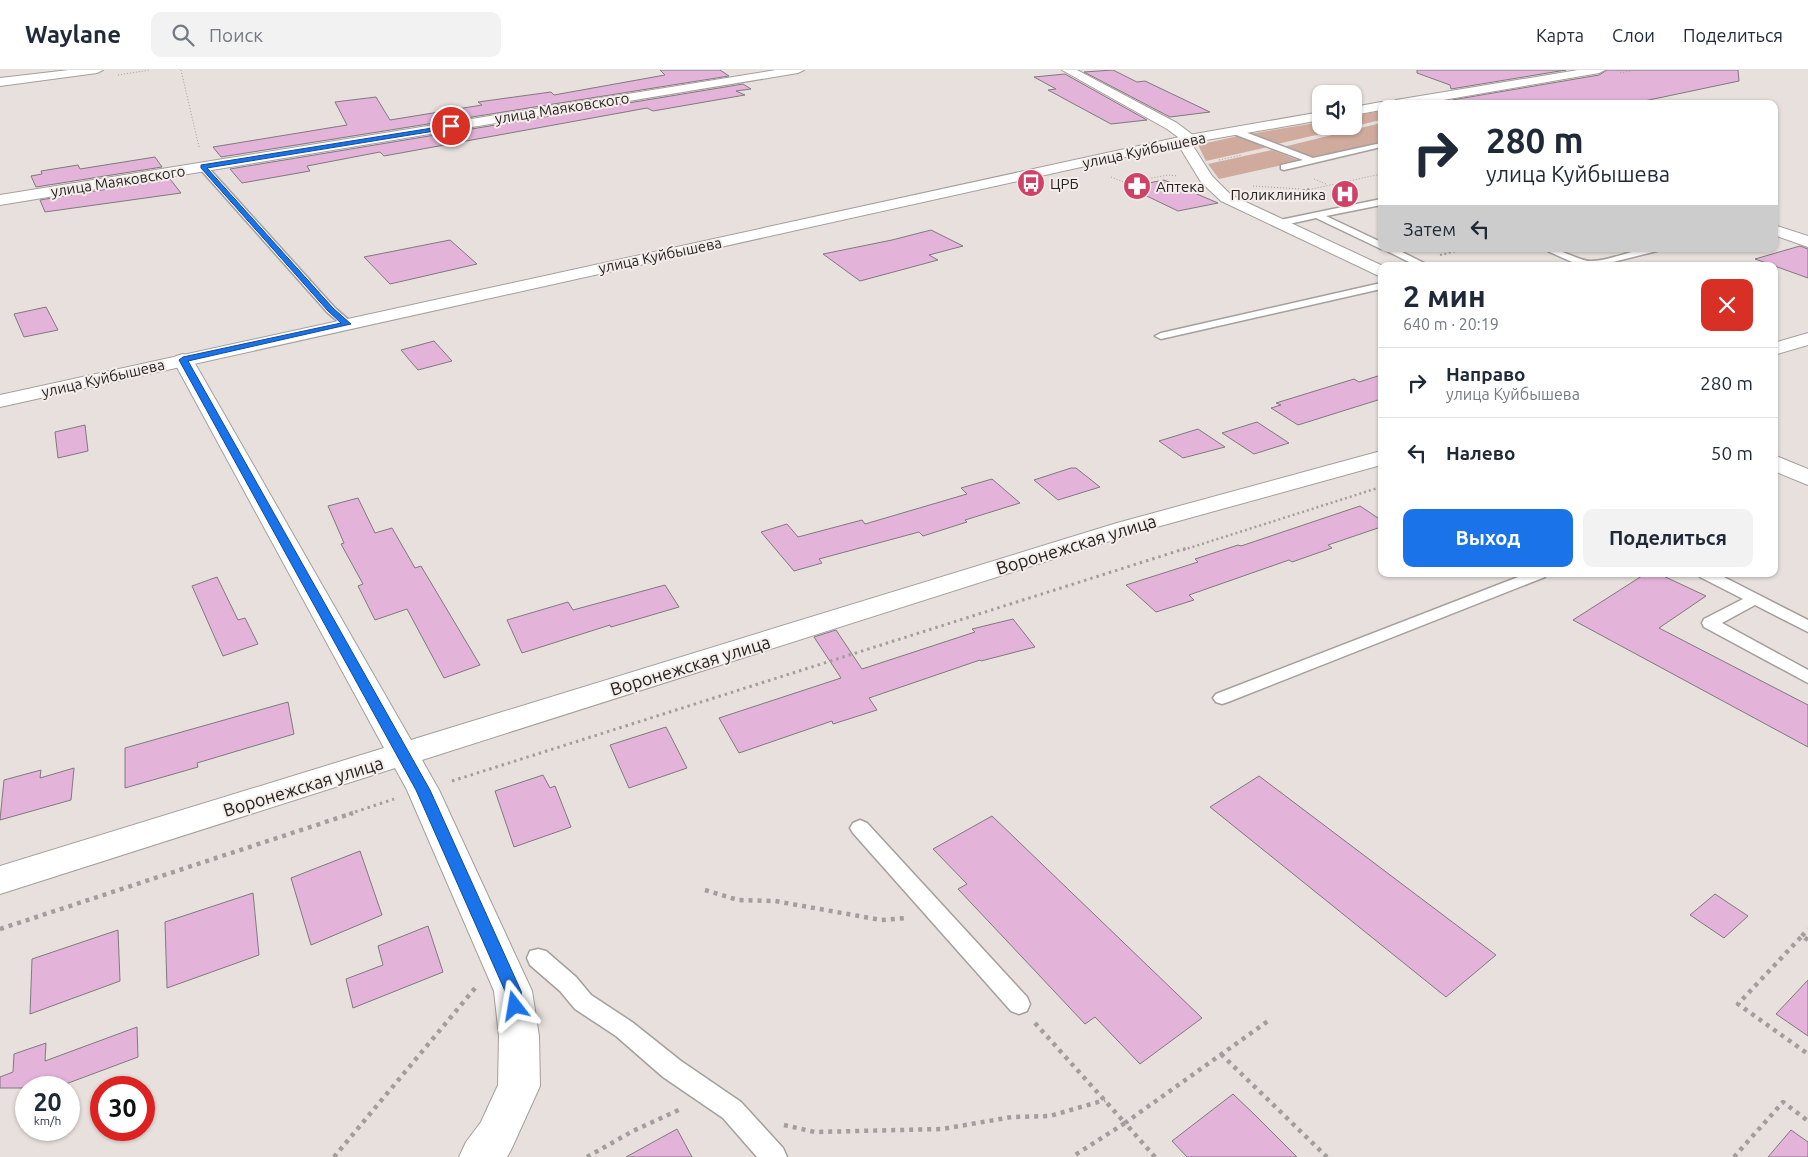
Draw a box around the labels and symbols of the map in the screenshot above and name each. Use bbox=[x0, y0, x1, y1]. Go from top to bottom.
street label: улица Маяковского bbox=[494, 89, 630, 127]
pin bbox=[430, 105, 472, 147]
street label: улица Куйбышева bbox=[1081, 129, 1207, 171]
street label: улица Маяковского bbox=[50, 162, 186, 200]
bus stop icon: ЦРБ bbox=[1016, 168, 1046, 198]
pharmacy icon: Аптека bbox=[1122, 171, 1152, 201]
place label: ЦРБ bbox=[1050, 175, 1079, 192]
place label: Аптека bbox=[1156, 178, 1205, 195]
hospital icon: Поликлиника bbox=[1330, 179, 1360, 209]
place label: Поликлиника bbox=[1230, 186, 1326, 203]
street label: улица Куйбышева bbox=[597, 234, 723, 276]
street label: улица Куйбышева bbox=[40, 356, 166, 400]
street label: Воронежская улица bbox=[993, 510, 1159, 578]
street label: Воронежская улица bbox=[607, 631, 773, 699]
street label: Воронежская улица bbox=[220, 752, 386, 820]
position arrow bbox=[488, 979, 540, 1031]
speed limit sign: 30 bbox=[90, 1076, 155, 1141]

